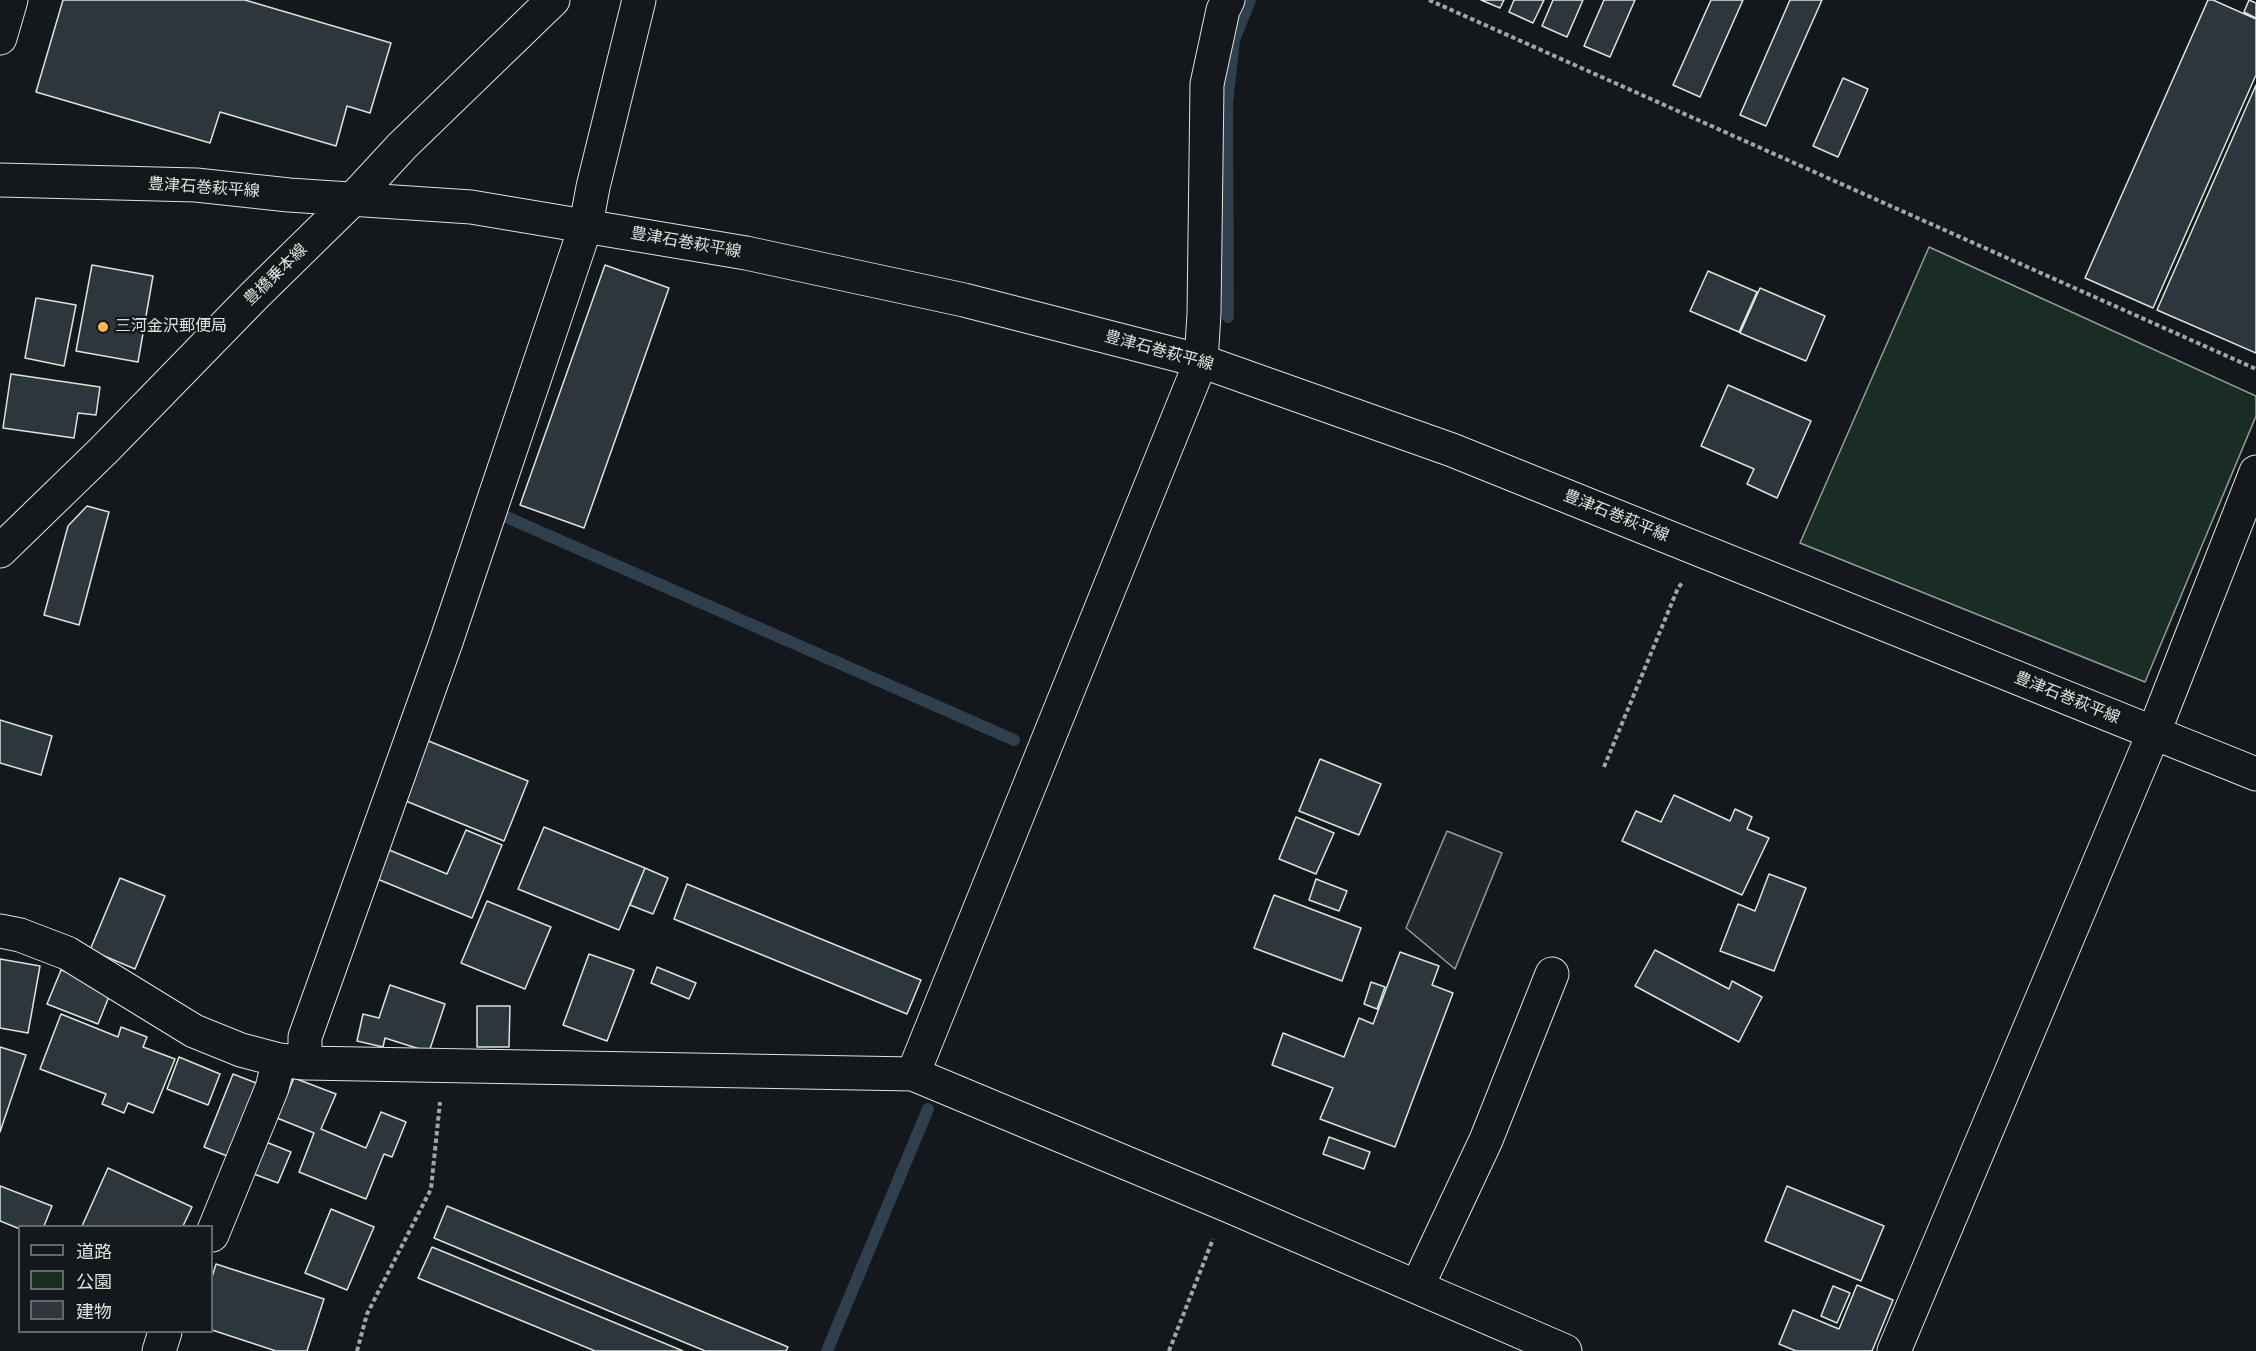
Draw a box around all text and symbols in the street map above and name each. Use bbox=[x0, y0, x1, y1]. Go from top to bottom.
street label: 豊津石巻萩平線 bbox=[147, 175, 261, 201]
street label: 豊津石巻萩平線 bbox=[629, 224, 743, 262]
street label: 豊橋乗本線 bbox=[241, 240, 311, 310]
place label: 三河金沢郵便局 bbox=[115, 317, 227, 337]
marker: 三河金沢郵便局 bbox=[96, 320, 110, 334]
street label: 豊津石巻萩平線 bbox=[1102, 327, 1216, 375]
street label: 豊津石巻萩平線 bbox=[1560, 486, 1672, 546]
street label: 豊津石巻萩平線 bbox=[2011, 668, 2123, 728]
legend bbox=[18, 1225, 213, 1333]
text: 道路 bbox=[76, 1241, 112, 1263]
text: 公園 bbox=[76, 1271, 112, 1293]
text: 建物 bbox=[76, 1301, 112, 1323]

